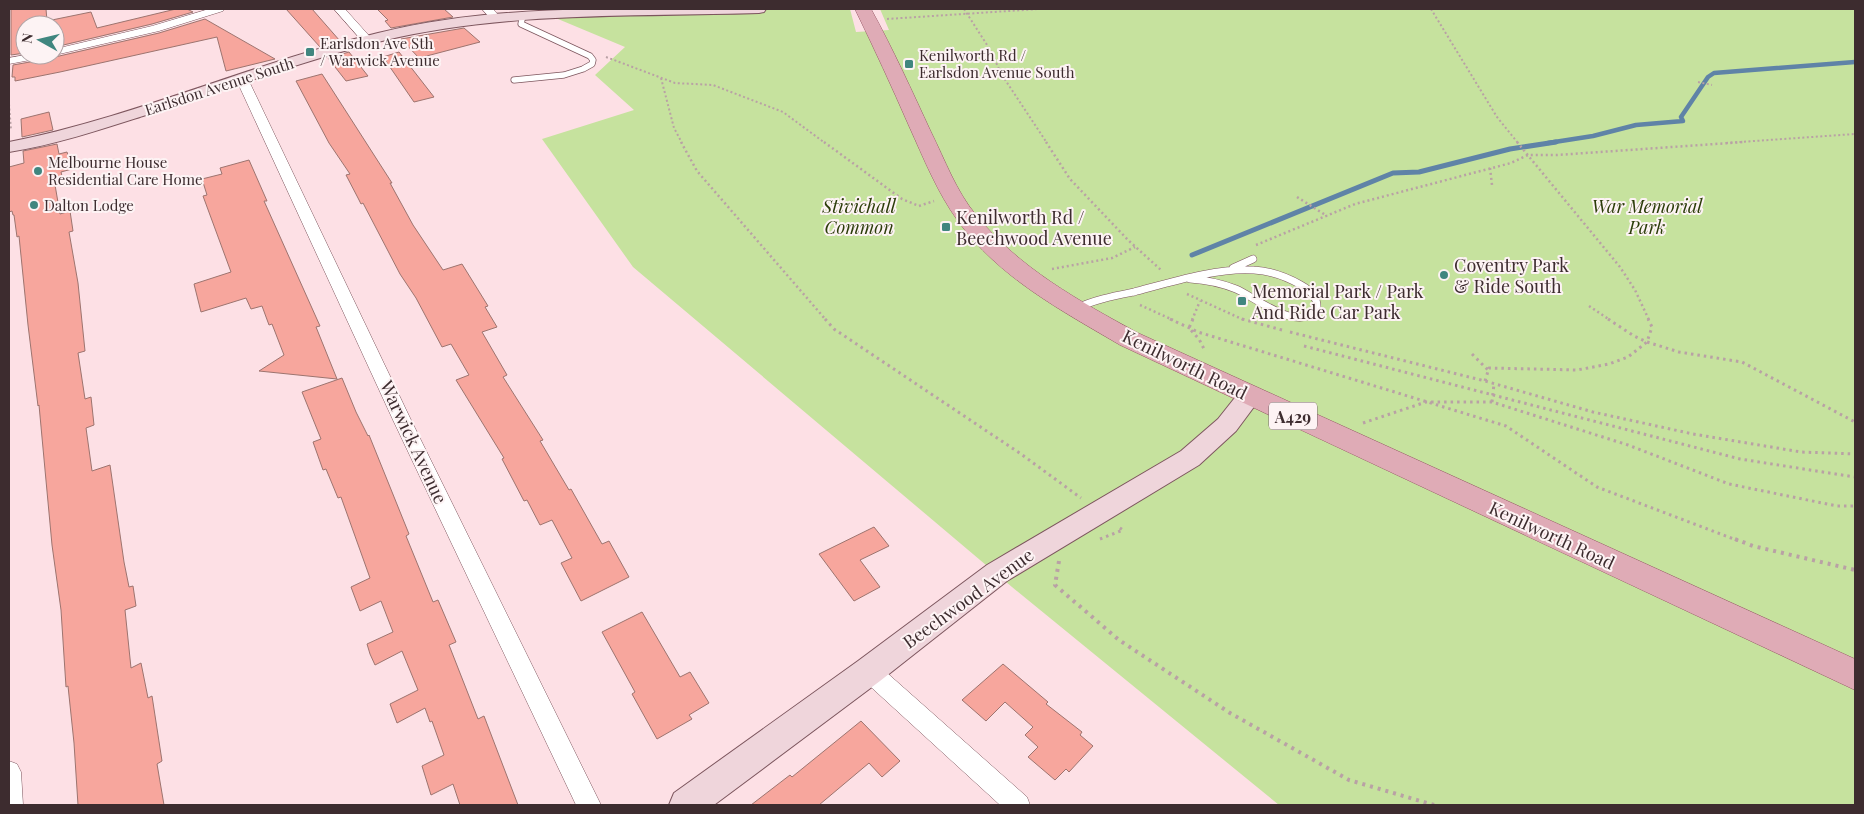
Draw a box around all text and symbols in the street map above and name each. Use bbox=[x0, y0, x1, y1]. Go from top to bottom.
north arrow bbox=[15, 15, 65, 65]
text: N bbox=[17, 32, 37, 44]
place label: Earlsdon Ave Sth / Warwick Avenue bbox=[320, 33, 440, 70]
place label: Kenilworth Rd / Earlsdon Avenue South bbox=[919, 45, 1075, 82]
marker: Earlsdon Ave Sth / Warwick Avenue bbox=[304, 46, 316, 58]
street label: Earlsdon Avenue South bbox=[142, 52, 296, 120]
marker: Kenilworth Rd / Earlsdon Avenue South bbox=[903, 58, 915, 70]
place label: Melbourne House Residential Care Home bbox=[48, 152, 203, 189]
marker: Melbourne House Residential Care Home bbox=[32, 165, 44, 177]
park label: Stivichall Common bbox=[821, 194, 897, 239]
park label: War Memorial Park bbox=[1592, 194, 1703, 239]
place label: Dalton Lodge bbox=[44, 195, 134, 215]
marker: Dalton Lodge bbox=[28, 199, 40, 211]
place label: Kenilworth Rd / Beechwood Avenue bbox=[956, 205, 1112, 250]
marker: Kenilworth Rd / Beechwood Avenue bbox=[940, 221, 952, 233]
place label: Coventry Park & Ride South bbox=[1454, 253, 1569, 298]
marker: Coventry Park & Ride South bbox=[1438, 269, 1450, 281]
place label: Memorial Park / Park And Ride Car Park bbox=[1251, 279, 1424, 324]
marker: Memorial Park / Park And Ride Car Park bbox=[1236, 295, 1248, 307]
street label: Kenilworth Road bbox=[1119, 323, 1252, 405]
street label: Warwick Avenue bbox=[375, 376, 453, 507]
road number: A429 bbox=[1269, 402, 1317, 430]
street label: Kenilworth Road bbox=[1485, 495, 1619, 575]
street label: Beechwood Avenue bbox=[898, 543, 1038, 653]

